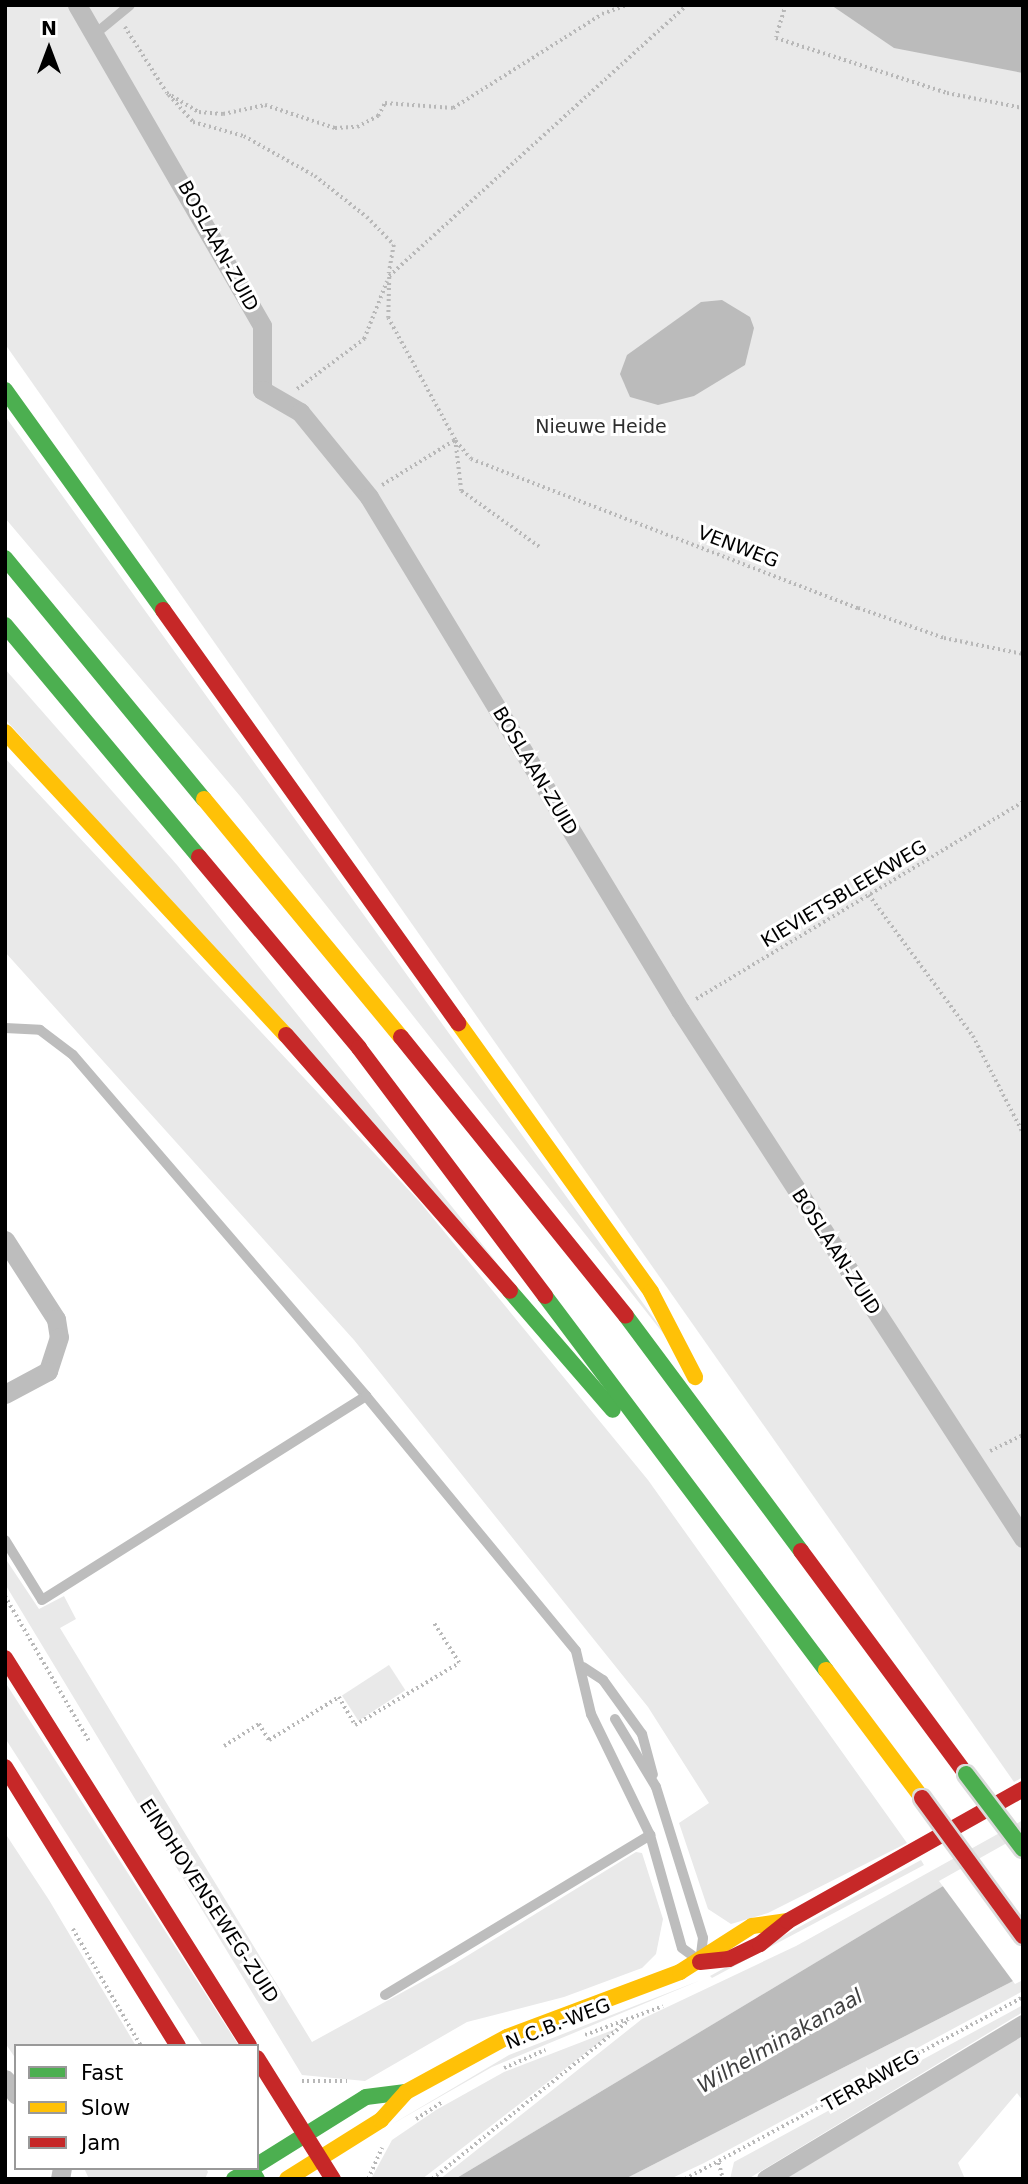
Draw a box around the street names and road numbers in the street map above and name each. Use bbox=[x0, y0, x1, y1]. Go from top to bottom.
street label: BOSLAAN-ZUID bbox=[173, 177, 263, 315]
street label: VENWEG bbox=[694, 521, 782, 573]
street label: BOSLAAN-ZUID bbox=[488, 703, 582, 839]
street label: KIEVIETSBLEEKWEG bbox=[757, 835, 931, 953]
street label: BOSLAAN-ZUID bbox=[787, 1185, 885, 1319]
street label: EINDHOVENSEWEG-ZUID bbox=[135, 1795, 283, 2007]
street label: N.C.B.-WEG bbox=[502, 1994, 614, 2054]
street label: TERRAWEG bbox=[819, 2045, 923, 2117]

